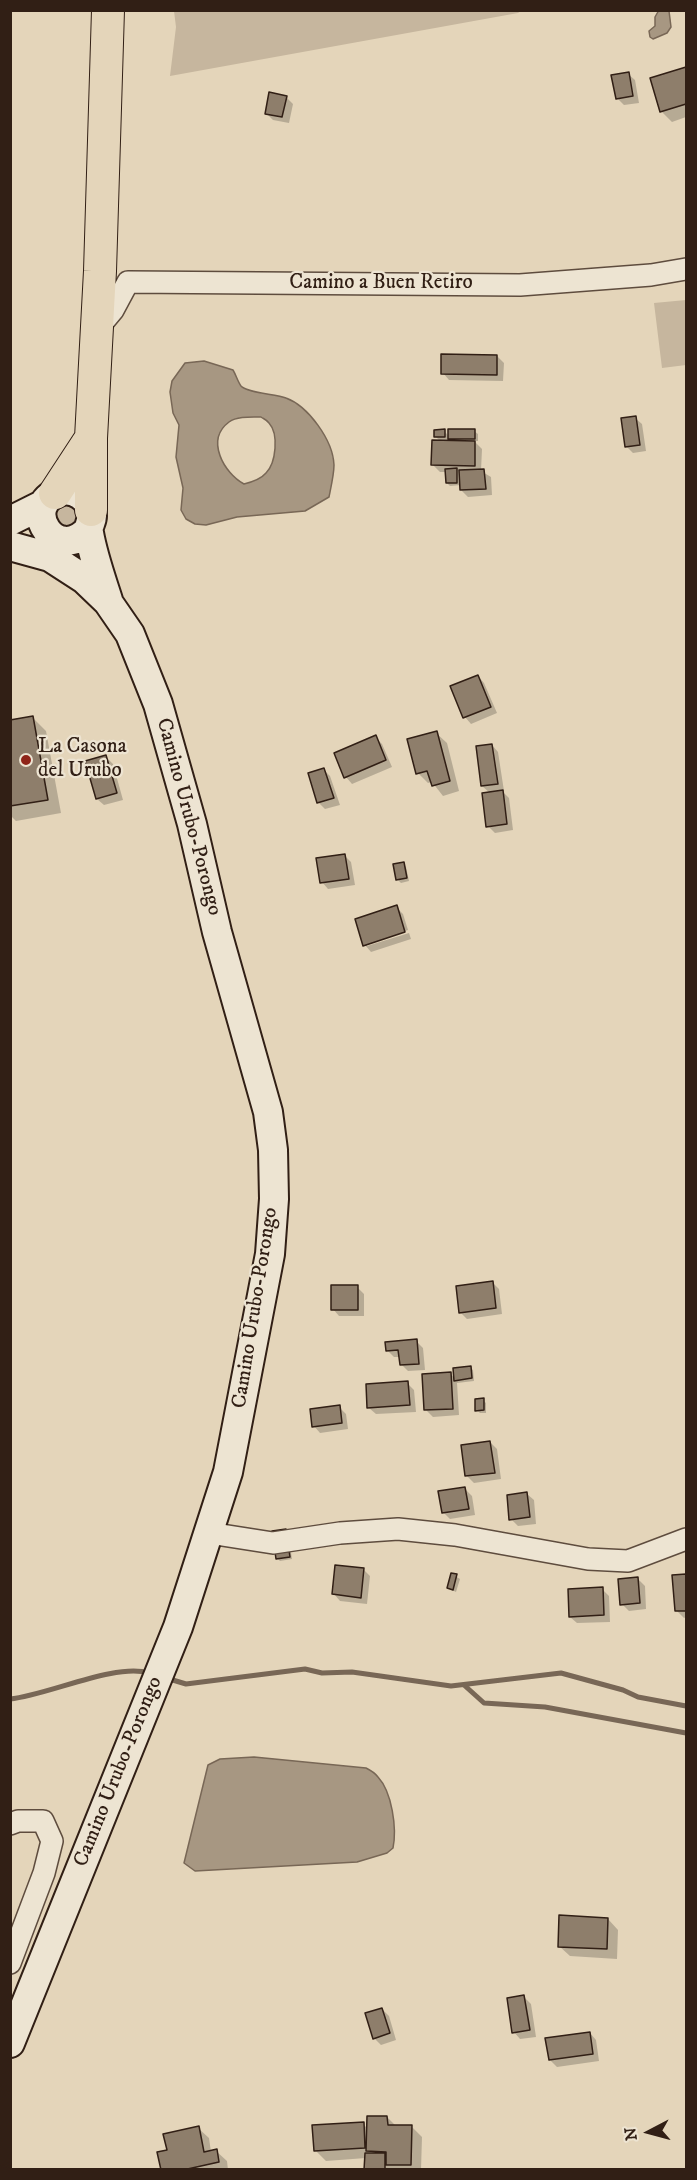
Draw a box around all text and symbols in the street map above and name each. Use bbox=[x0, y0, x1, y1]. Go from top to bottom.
street label: Camino a Buen Retiro bbox=[289, 271, 473, 297]
street label: Camino Urubo-Porongo bbox=[150, 716, 226, 918]
place label: La Casona del Urubo bbox=[38, 735, 127, 785]
marker: La Casona del Urubo bbox=[19, 753, 33, 767]
street label: Camino Urubo-Porongo bbox=[228, 1206, 284, 1410]
street label: Camino Urubo-Porongo bbox=[69, 1673, 169, 1871]
north arrow bbox=[619, 2102, 679, 2162]
text: N bbox=[620, 2126, 642, 2141]

